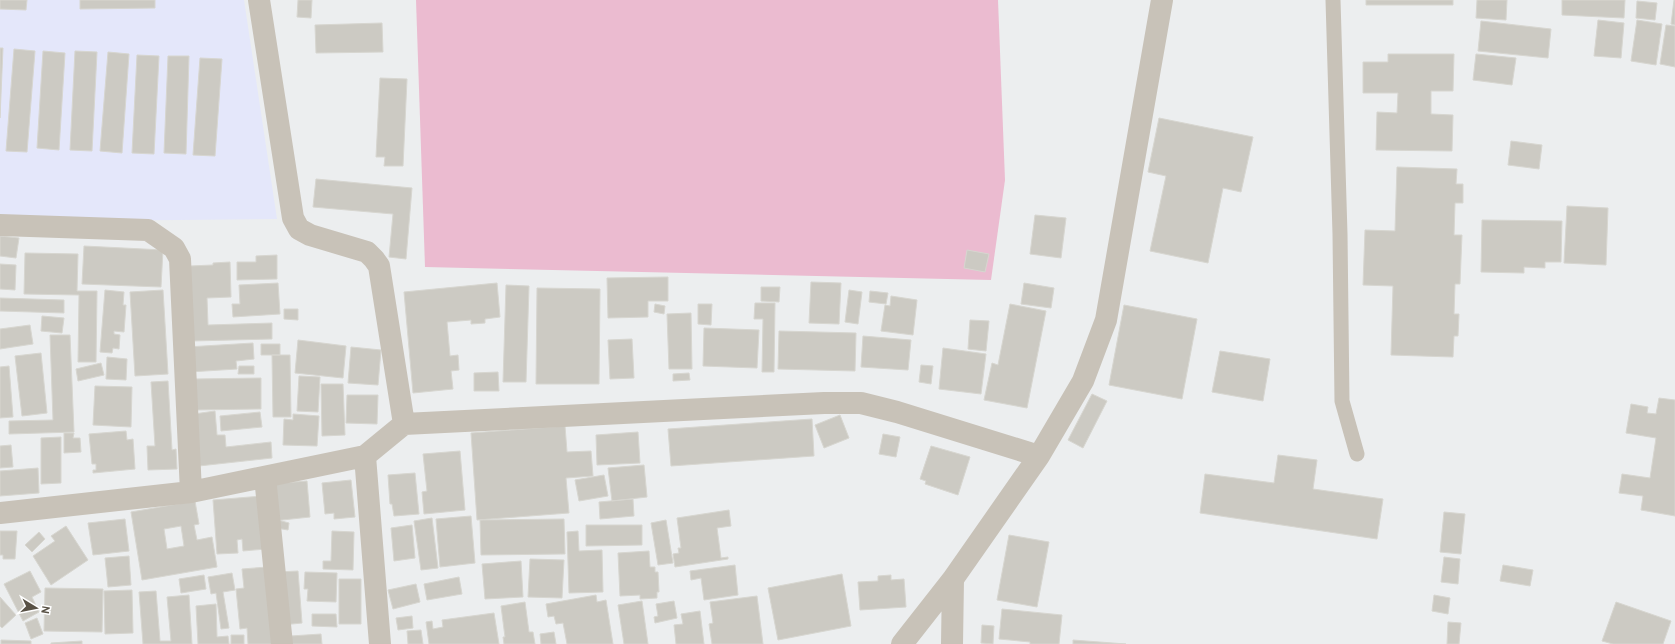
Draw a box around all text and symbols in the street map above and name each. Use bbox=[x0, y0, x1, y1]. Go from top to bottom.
north arrow bbox=[16, 588, 56, 628]
text: N bbox=[37, 604, 52, 615]

